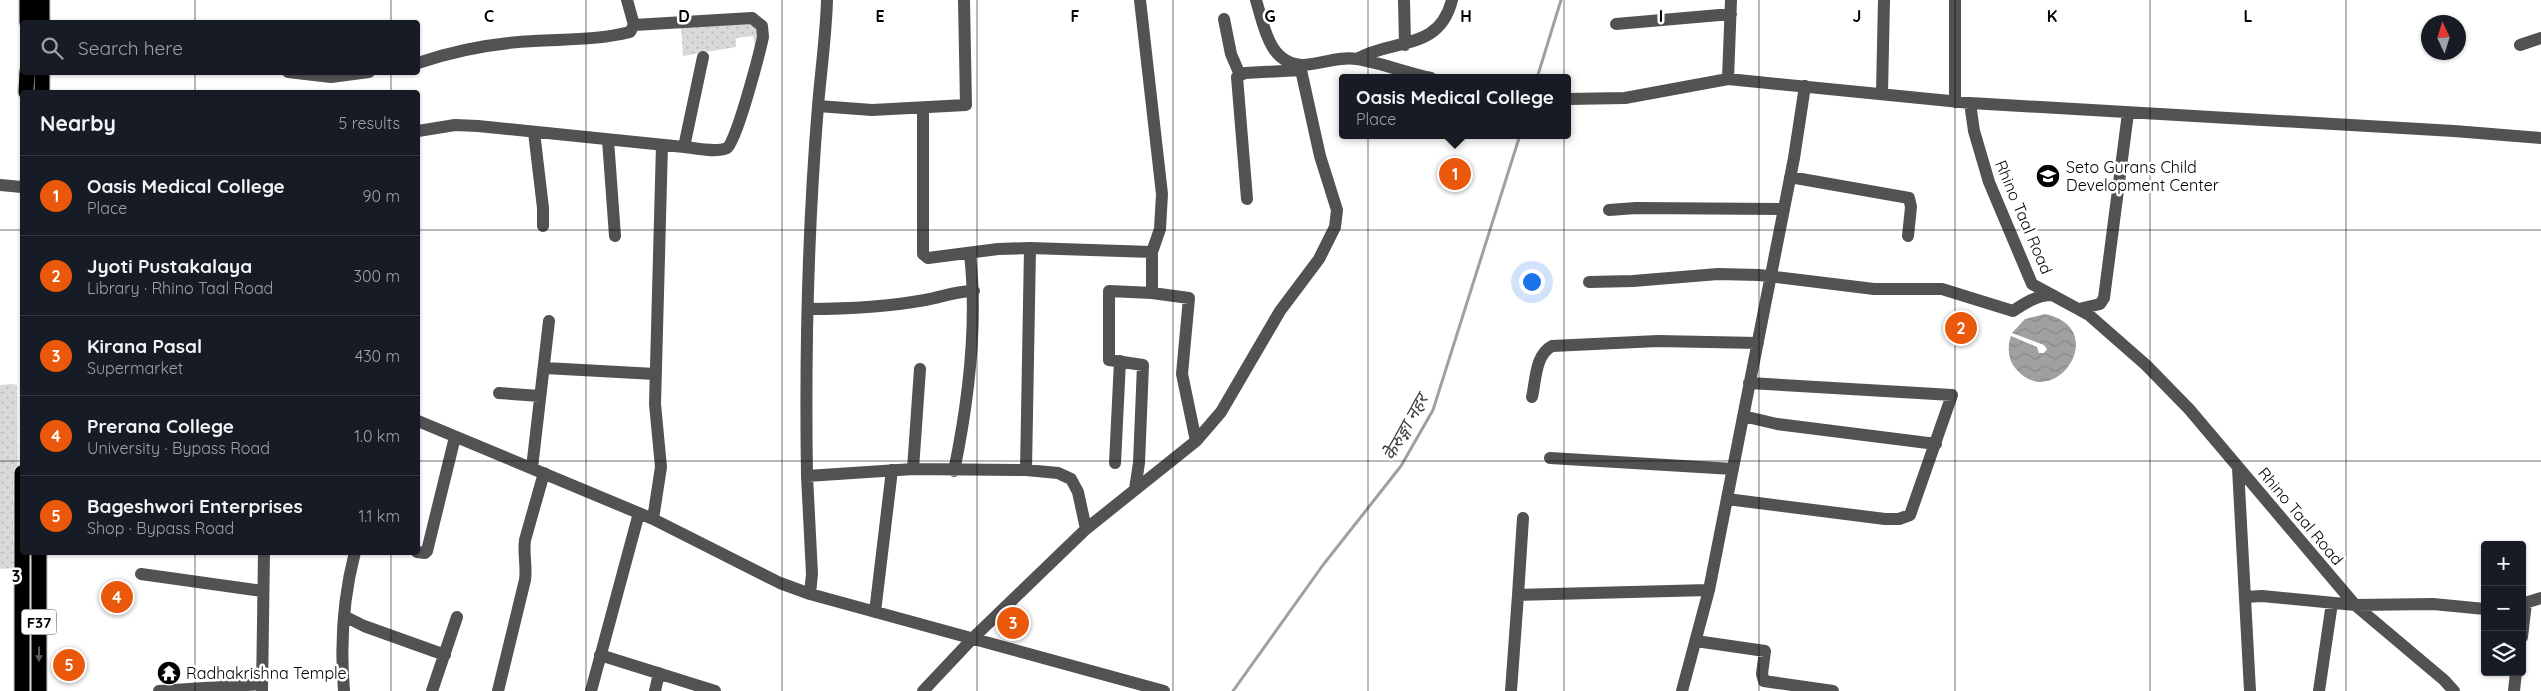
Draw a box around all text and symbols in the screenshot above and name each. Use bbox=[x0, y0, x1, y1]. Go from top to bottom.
text: C bbox=[484, 6, 494, 26]
text: D bbox=[678, 6, 690, 26]
text: E bbox=[875, 6, 885, 26]
text: F bbox=[1071, 6, 1080, 26]
text: G bbox=[1264, 6, 1276, 26]
text: H bbox=[1460, 6, 1472, 26]
text: I bbox=[1659, 6, 1663, 26]
text: J bbox=[1853, 6, 1861, 26]
text: K bbox=[2047, 6, 2057, 26]
text: L bbox=[2244, 6, 2253, 26]
north arrow bbox=[2421, 15, 2466, 60]
search box bbox=[20, 20, 420, 75]
icon: search bbox=[38, 34, 66, 62]
text: Search here bbox=[78, 36, 183, 60]
popup bbox=[1339, 74, 1571, 139]
text: Oasis Medical College bbox=[1356, 85, 1554, 109]
text: Place bbox=[1356, 109, 1396, 129]
text: Nearby bbox=[40, 110, 116, 136]
text: 5 results bbox=[339, 113, 400, 133]
pin: 1 bbox=[1439, 155, 1471, 193]
street label: Rhino Taal Road bbox=[1991, 157, 2057, 277]
place label: Seto Gurans Child Development Center bbox=[2066, 157, 2219, 195]
school or university icon: Seto Gurans Child Development Center bbox=[2035, 163, 2061, 189]
text: Oasis Medical College bbox=[87, 174, 285, 198]
text: 1 bbox=[53, 186, 59, 206]
text: 90 m bbox=[363, 186, 400, 206]
text: Place bbox=[87, 198, 127, 218]
text: Jyoti Pustakalaya bbox=[87, 254, 252, 278]
text: 2 bbox=[51, 266, 61, 286]
text: 300 m bbox=[354, 266, 400, 286]
your location bbox=[1519, 269, 1545, 295]
text: Library · Rhino Taal Road bbox=[87, 278, 273, 298]
pin: 2 bbox=[1945, 309, 1977, 347]
text: Kirana Pasal bbox=[87, 334, 202, 358]
text: 3 bbox=[52, 346, 60, 366]
text: 430 m bbox=[355, 346, 400, 366]
text: Supermarket bbox=[87, 358, 183, 378]
water label: केेरुङ्गा नहर bbox=[1377, 387, 1434, 464]
text: Prerana College bbox=[87, 414, 234, 438]
text: 4 bbox=[51, 426, 61, 446]
text: 1.0 km bbox=[354, 426, 400, 446]
text: University · Bypass Road bbox=[87, 438, 270, 458]
street label: Rhino Taal Road bbox=[2254, 463, 2348, 569]
text: Bageshwori Enterprises bbox=[87, 494, 303, 518]
text: 5 bbox=[51, 506, 61, 526]
text: 1.1 km bbox=[358, 506, 400, 526]
text: Shop · Bypass Road bbox=[87, 518, 234, 538]
map controls bbox=[2481, 541, 2526, 676]
button: + bbox=[2481, 541, 2526, 586]
text: 3 bbox=[12, 566, 20, 586]
pin: 4 bbox=[101, 578, 133, 616]
button: − bbox=[2481, 586, 2526, 631]
pin: 3 bbox=[997, 604, 1029, 642]
road number: F37 bbox=[22, 610, 56, 634]
button: layers bbox=[2481, 631, 2526, 676]
one-way arrow bbox=[35, 646, 43, 662]
pin: 5 bbox=[53, 646, 85, 684]
temple icon: Radhakrishna Temple bbox=[156, 660, 182, 686]
place label: Radhakrishna Temple bbox=[186, 663, 347, 683]

